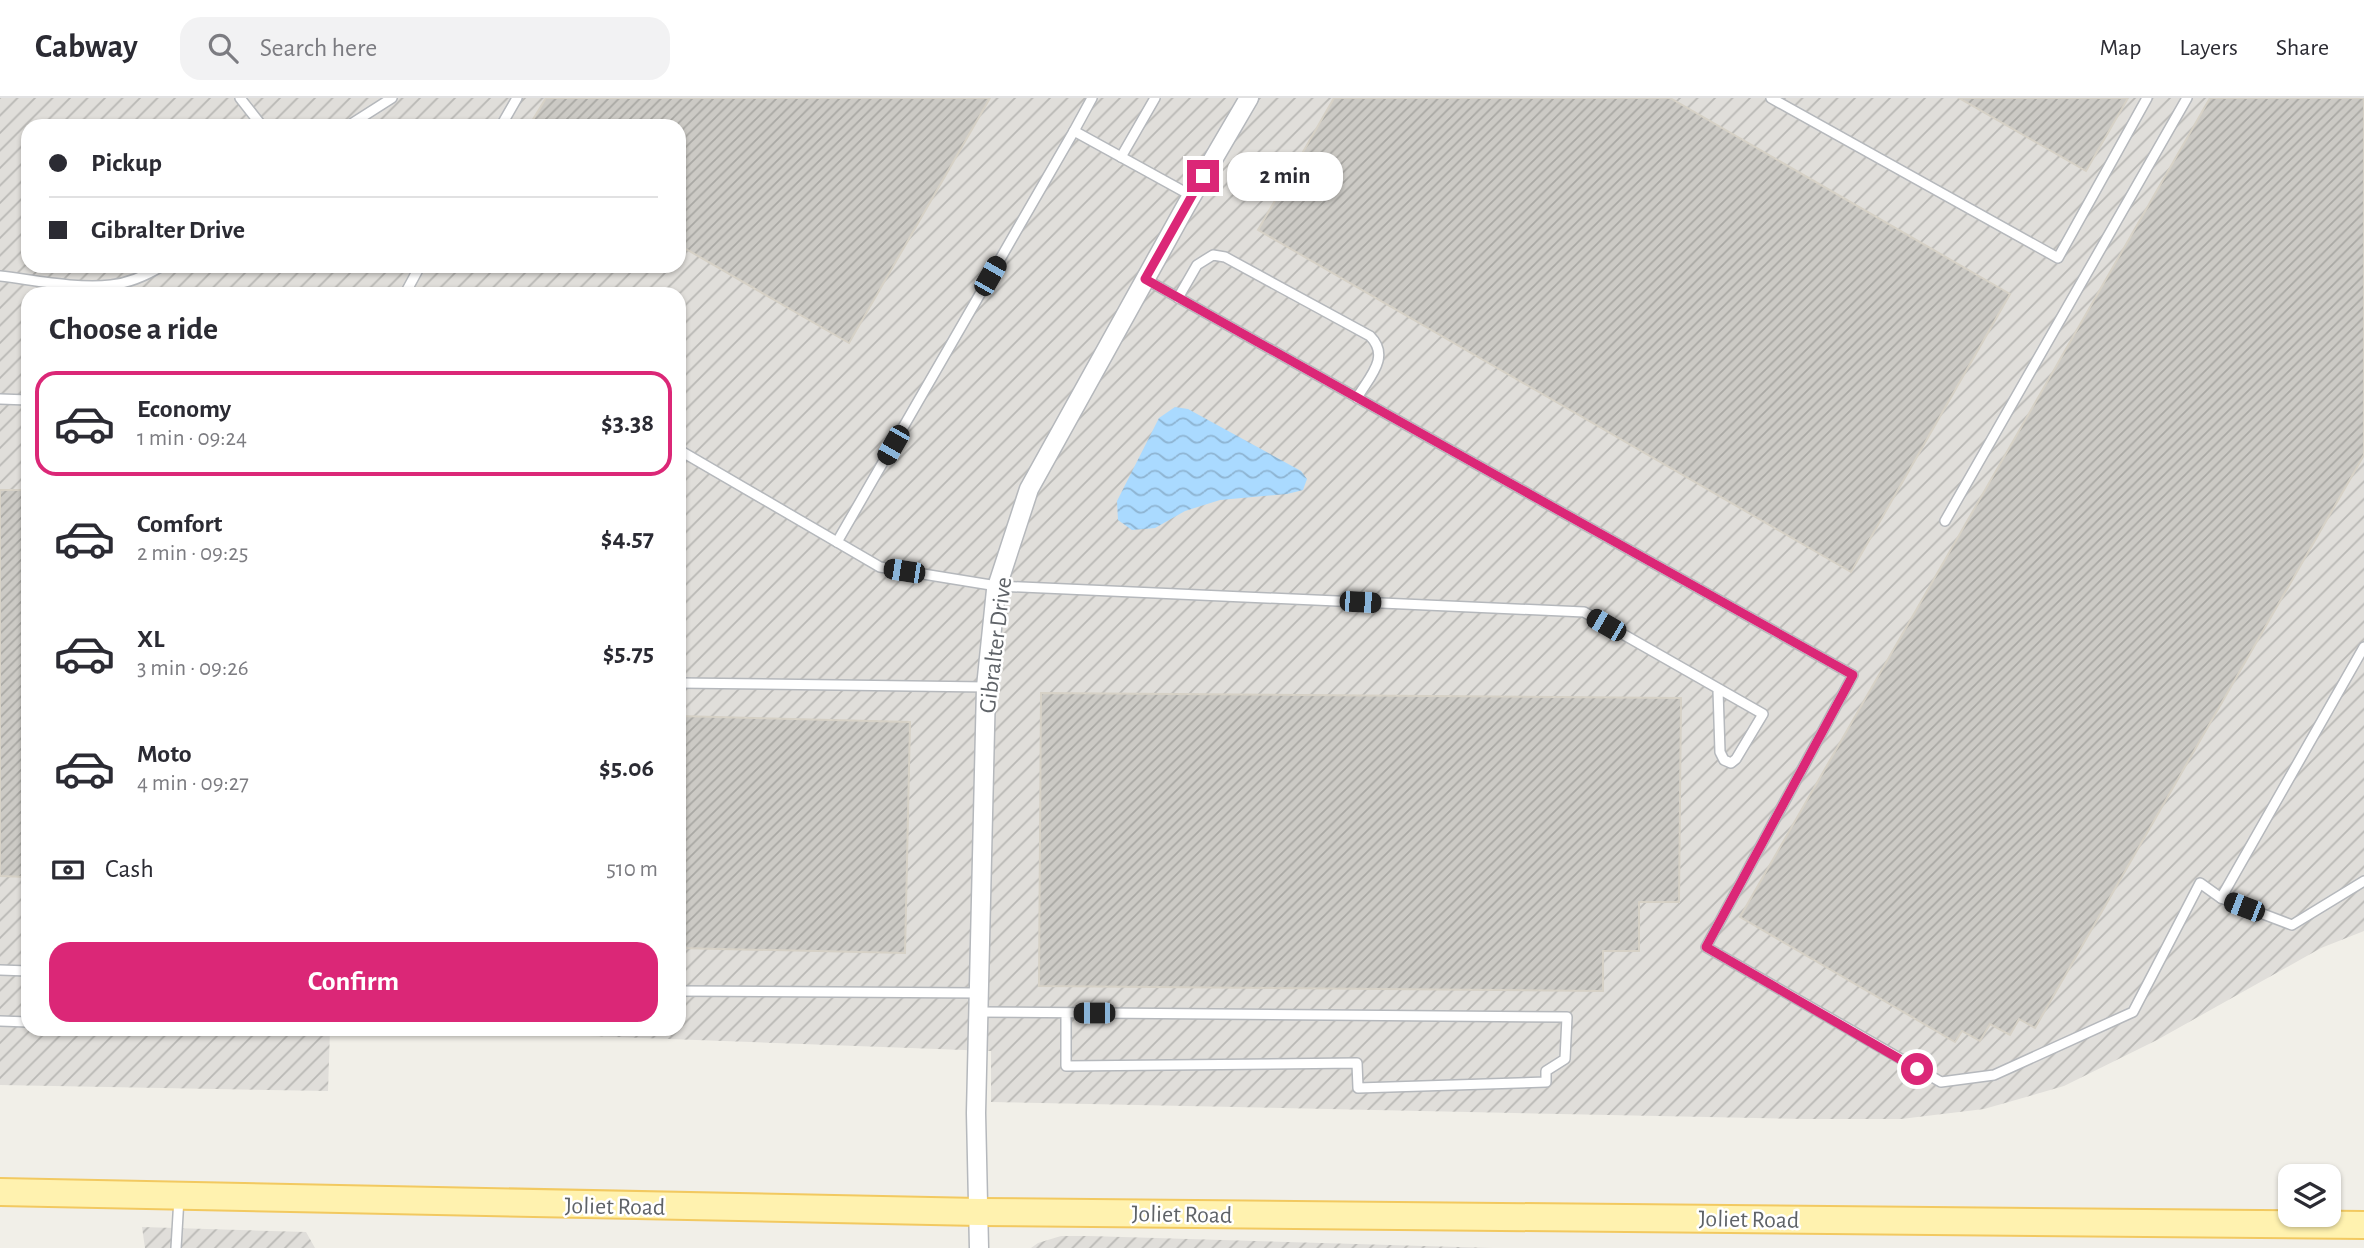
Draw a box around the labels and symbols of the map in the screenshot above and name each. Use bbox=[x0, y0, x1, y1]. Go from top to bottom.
callout: 2 min bbox=[1228, 152, 1343, 200]
route end bbox=[1187, 160, 1219, 192]
car bbox=[971, 253, 1010, 299]
car bbox=[874, 422, 913, 468]
car bbox=[882, 557, 927, 585]
street label: Gibralter Drive bbox=[976, 576, 1016, 715]
car bbox=[1339, 590, 1382, 614]
car bbox=[1583, 605, 1630, 645]
car bbox=[2221, 890, 2268, 924]
car bbox=[1074, 1003, 1116, 1024]
route start bbox=[1901, 1053, 1933, 1085]
street label: Joliet Road bbox=[564, 1194, 666, 1220]
street label: Joliet Road bbox=[1131, 1202, 1233, 1228]
street label: Joliet Road bbox=[1698, 1207, 1800, 1233]

